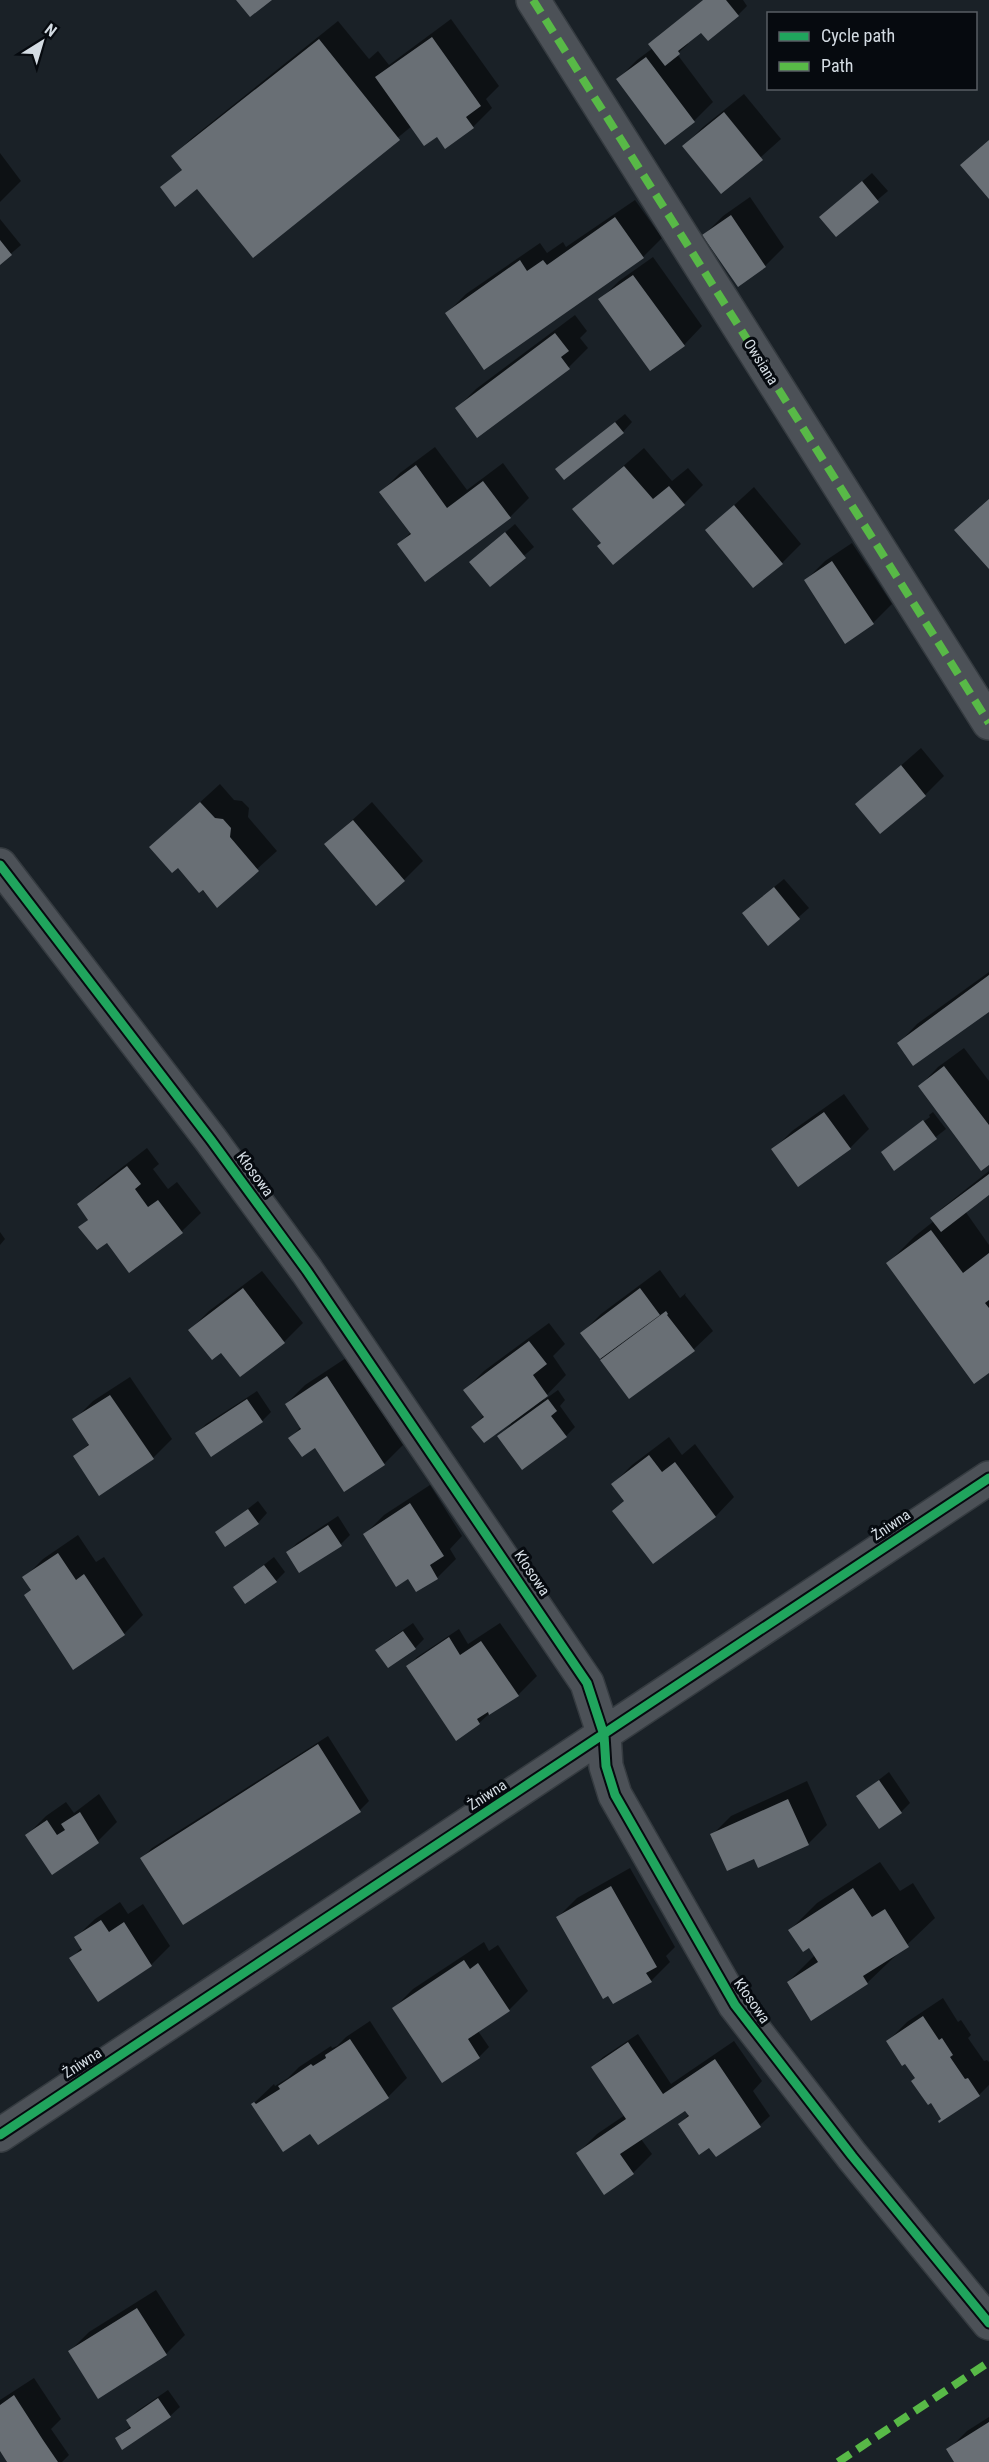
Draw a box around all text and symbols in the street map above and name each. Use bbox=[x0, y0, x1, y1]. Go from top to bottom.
north arrow bbox=[12, 12, 72, 72]
legend bbox=[767, 12, 977, 90]
text: N bbox=[41, 20, 60, 41]
text: Cycle path bbox=[821, 25, 895, 46]
text: Path bbox=[821, 55, 854, 76]
street label: Owsiana bbox=[740, 336, 782, 388]
street label: Kłosowa bbox=[233, 1148, 277, 1200]
street label: Żniwna bbox=[868, 1506, 914, 1544]
street label: Kłosowa bbox=[510, 1547, 554, 1599]
street label: Żniwna bbox=[464, 1776, 510, 1814]
street label: Kłosowa bbox=[730, 1975, 774, 2027]
street label: Żniwna bbox=[59, 2044, 105, 2082]

